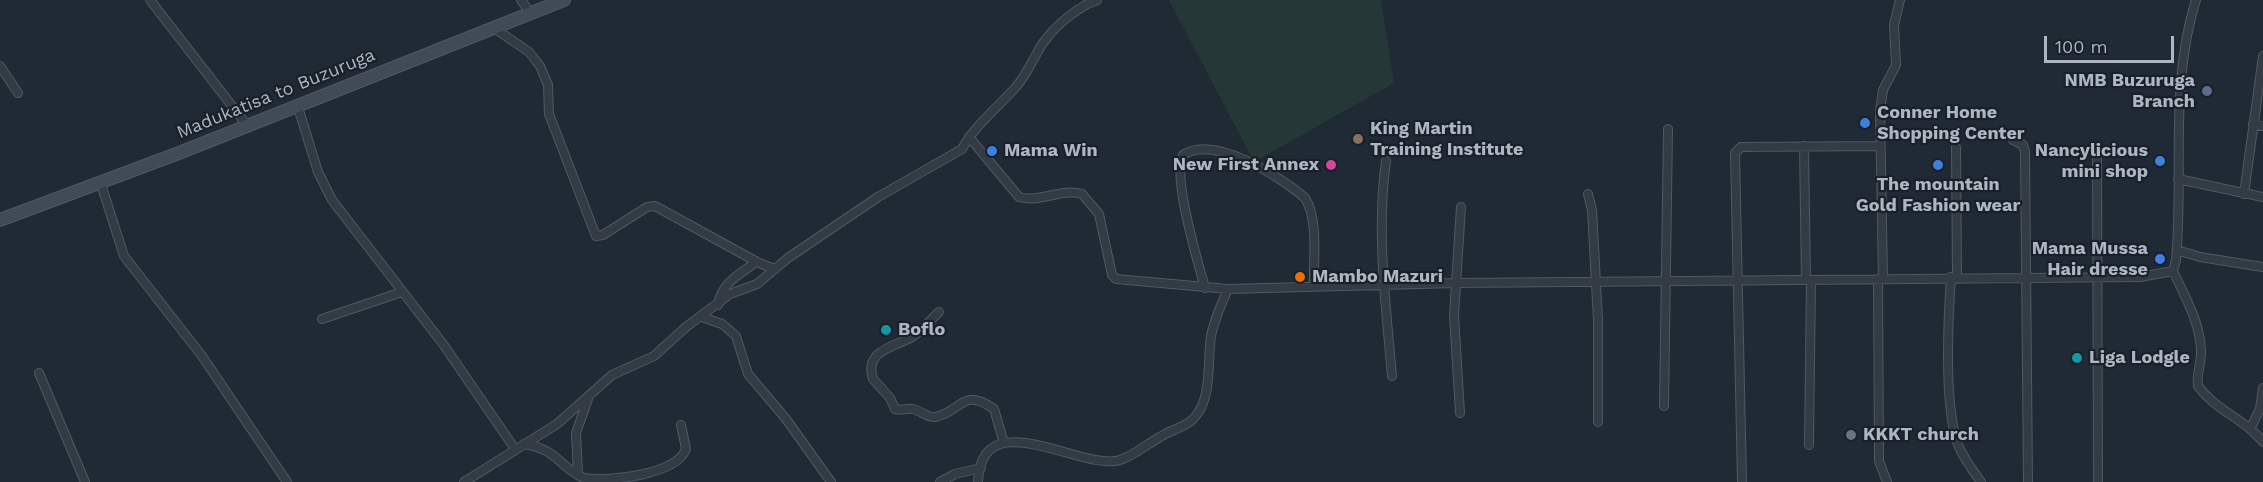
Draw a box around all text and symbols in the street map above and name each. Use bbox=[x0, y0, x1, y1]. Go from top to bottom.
scale bar bbox=[2047, 24, 2178, 62]
text: 100 m bbox=[2055, 36, 2108, 57]
street label: Madukatisa to Buzuruga bbox=[174, 44, 378, 144]
place label: NMB Buzuruga Branch bbox=[2065, 70, 2195, 112]
marker: NMB Buzuruga Branch bbox=[2200, 84, 2214, 98]
place label: Conner Home Shopping Center bbox=[1877, 102, 2025, 144]
marker: Conner Home Shopping Center bbox=[1858, 116, 1872, 130]
place label: King Martin Training Institute bbox=[1370, 118, 1524, 160]
marker: King Martin Training Institute bbox=[1351, 132, 1365, 146]
place label: Mama Win bbox=[1004, 140, 1098, 162]
place label: Nancylicious mini shop bbox=[2035, 140, 2148, 182]
marker: Mama Win bbox=[985, 144, 999, 158]
place label: New First Annex bbox=[1173, 154, 1319, 176]
marker: Nancylicious mini shop bbox=[2153, 154, 2167, 168]
marker: New First Annex bbox=[1324, 158, 1338, 172]
marker: The mountain Gold Fashion wear bbox=[1931, 158, 1945, 172]
place label: The mountain Gold Fashion wear bbox=[1856, 174, 2020, 216]
place label: Mama Mussa Hair dresse bbox=[2032, 238, 2148, 280]
marker: Mama Mussa Hair dresse bbox=[2153, 252, 2167, 266]
place label: Mambo Mazuri bbox=[1312, 266, 1443, 288]
marker: Mambo Mazuri bbox=[1293, 270, 1307, 284]
place label: Boflo bbox=[898, 319, 945, 341]
marker: Boflo bbox=[879, 323, 893, 337]
place label: Liga Lodgle bbox=[2089, 347, 2190, 369]
marker: Liga Lodgle bbox=[2070, 351, 2084, 365]
place label: KKKT church bbox=[1863, 424, 1979, 446]
marker: KKKT church bbox=[1844, 428, 1858, 442]

